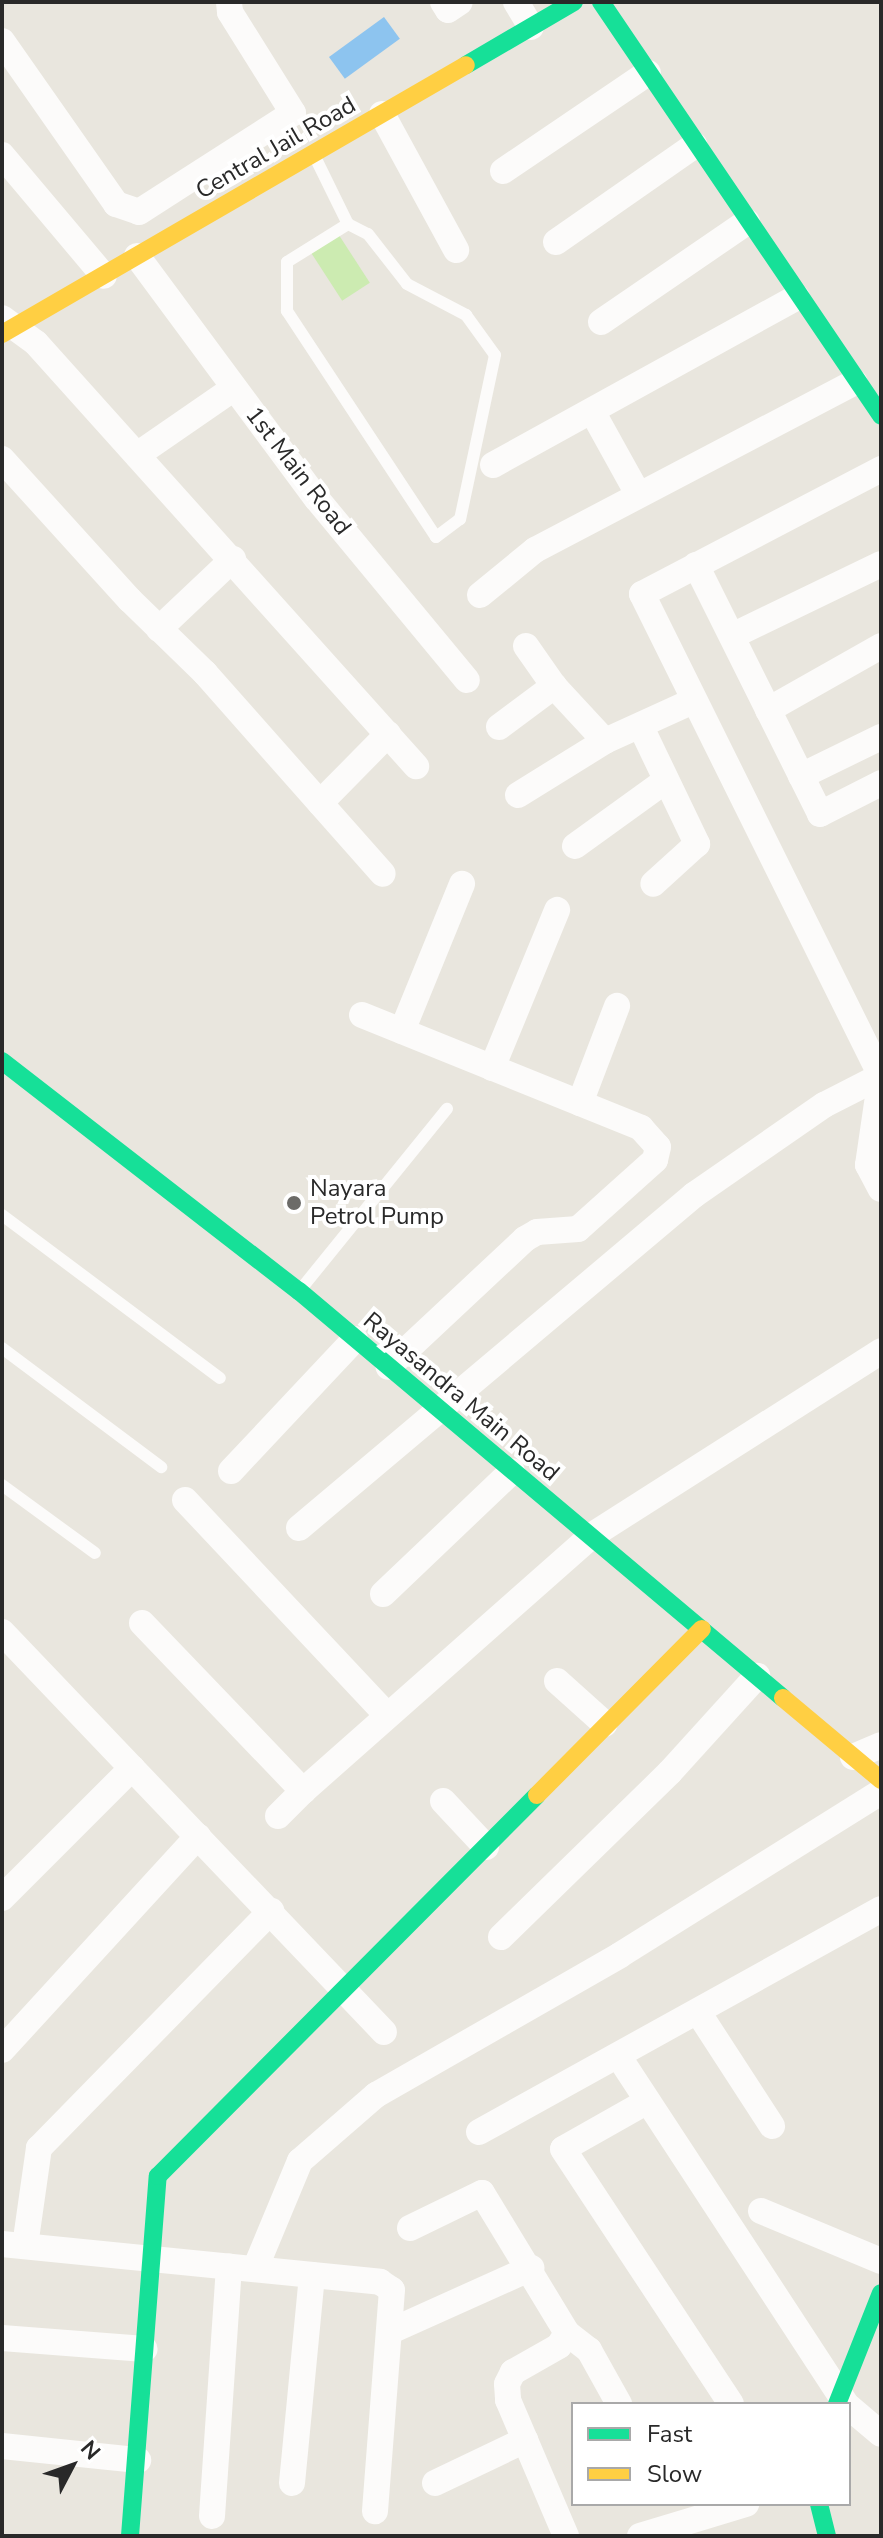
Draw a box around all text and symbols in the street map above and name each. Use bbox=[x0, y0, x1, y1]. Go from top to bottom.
street label: Central Jail Road bbox=[191, 91, 361, 205]
street label: 1st Main Road bbox=[239, 401, 357, 541]
place label: Nayara Petrol Pump bbox=[310, 1175, 444, 1231]
marker: Nayara Petrol Pump bbox=[285, 1194, 303, 1212]
street label: Rayasandra Main Road bbox=[357, 1307, 565, 1487]
legend bbox=[571, 2402, 851, 2506]
text: Fast bbox=[647, 2418, 692, 2450]
north arrow bbox=[32, 2426, 112, 2506]
text: N bbox=[73, 2434, 107, 2466]
text: Slow bbox=[647, 2458, 702, 2490]

